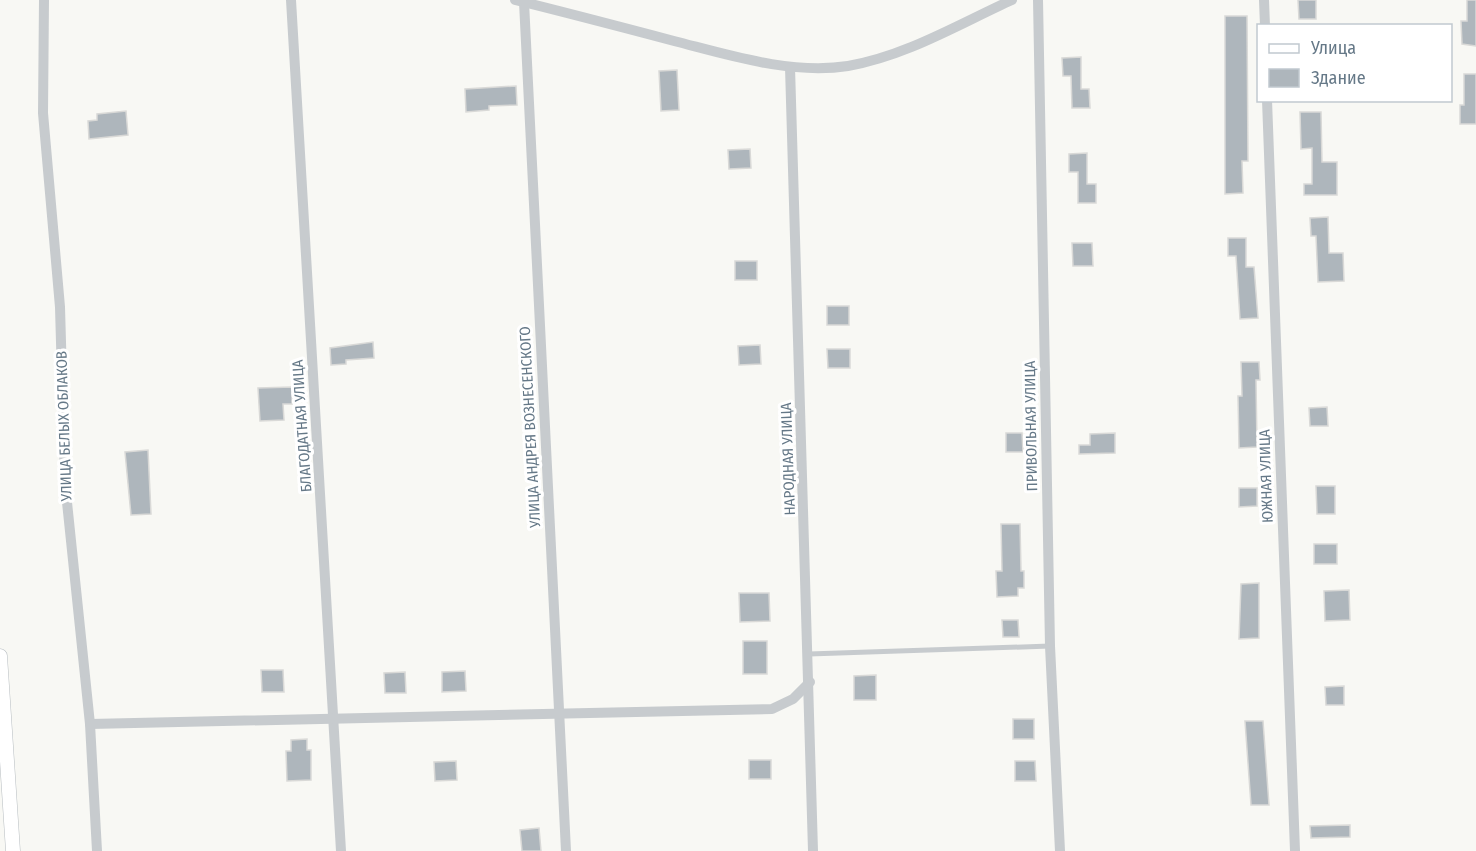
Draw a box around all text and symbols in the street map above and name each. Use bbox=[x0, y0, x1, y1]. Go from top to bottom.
legend bbox=[1257, 24, 1452, 102]
text: Улица bbox=[1310, 37, 1356, 59]
text: Здание bbox=[1311, 67, 1366, 89]
street label: УЛИЦА АНДРЕЯ ВОЗНЕСЕНСКОГО bbox=[516, 326, 544, 529]
street label: УЛИЦА БЕЛЫХ ОБЛАКОВ bbox=[52, 351, 76, 502]
street label: БЛАГОДАТНАЯ УЛИЦА bbox=[288, 359, 316, 493]
street label: ПРИВОЛЬНАЯ УЛИЦА bbox=[1021, 360, 1041, 491]
street label: НАРОДНАЯ УЛИЦА bbox=[777, 402, 799, 516]
street label: ЮЖНАЯ УЛИЦА bbox=[1255, 429, 1277, 523]

